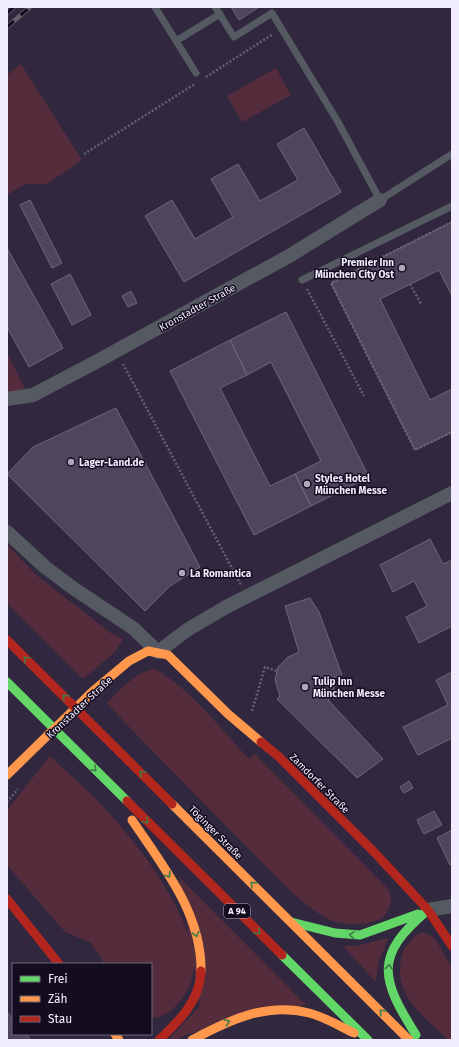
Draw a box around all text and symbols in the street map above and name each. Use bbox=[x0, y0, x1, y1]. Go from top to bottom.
place label: Premier Inn München City Ost bbox=[315, 257, 394, 281]
marker: Premier Inn München City Ost bbox=[397, 263, 407, 273]
street label: Kronstadter Straße bbox=[157, 282, 238, 334]
marker: Lager-Land.de bbox=[66, 457, 76, 467]
place label: Lager-Land.de bbox=[79, 457, 145, 469]
place label: Styles Hotel München Messe bbox=[315, 473, 388, 497]
marker: Styles Hotel München Messe bbox=[302, 479, 312, 489]
marker: La Romantica bbox=[177, 568, 187, 578]
place label: La Romantica bbox=[190, 568, 252, 580]
one-way arrow bbox=[23, 656, 31, 664]
street label: Kronstadter Straße bbox=[44, 674, 115, 741]
place label: Tulip Inn München Messe bbox=[313, 676, 386, 700]
marker: Tulip Inn München Messe bbox=[300, 682, 310, 692]
one-way arrow bbox=[62, 694, 70, 702]
street label: Zamdorfer Straße bbox=[287, 751, 352, 816]
one-way arrow bbox=[89, 764, 97, 772]
one-way arrow bbox=[139, 770, 147, 778]
street label: Töginger Straße bbox=[186, 803, 245, 862]
one-way arrow bbox=[141, 816, 149, 824]
one-way arrow bbox=[163, 870, 170, 877]
one-way arrow bbox=[250, 881, 258, 889]
road number: A 94 bbox=[224, 904, 250, 918]
one-way arrow bbox=[253, 927, 261, 935]
one-way arrow bbox=[349, 930, 355, 939]
one-way arrow bbox=[192, 931, 200, 937]
legend bbox=[12, 963, 152, 1035]
one-way arrow bbox=[384, 964, 393, 970]
text: Frei bbox=[48, 972, 68, 986]
text: Zäh bbox=[48, 992, 68, 1006]
one-way arrow bbox=[379, 1010, 387, 1017]
text: Stau bbox=[48, 1012, 72, 1026]
one-way arrow bbox=[222, 1019, 230, 1027]

